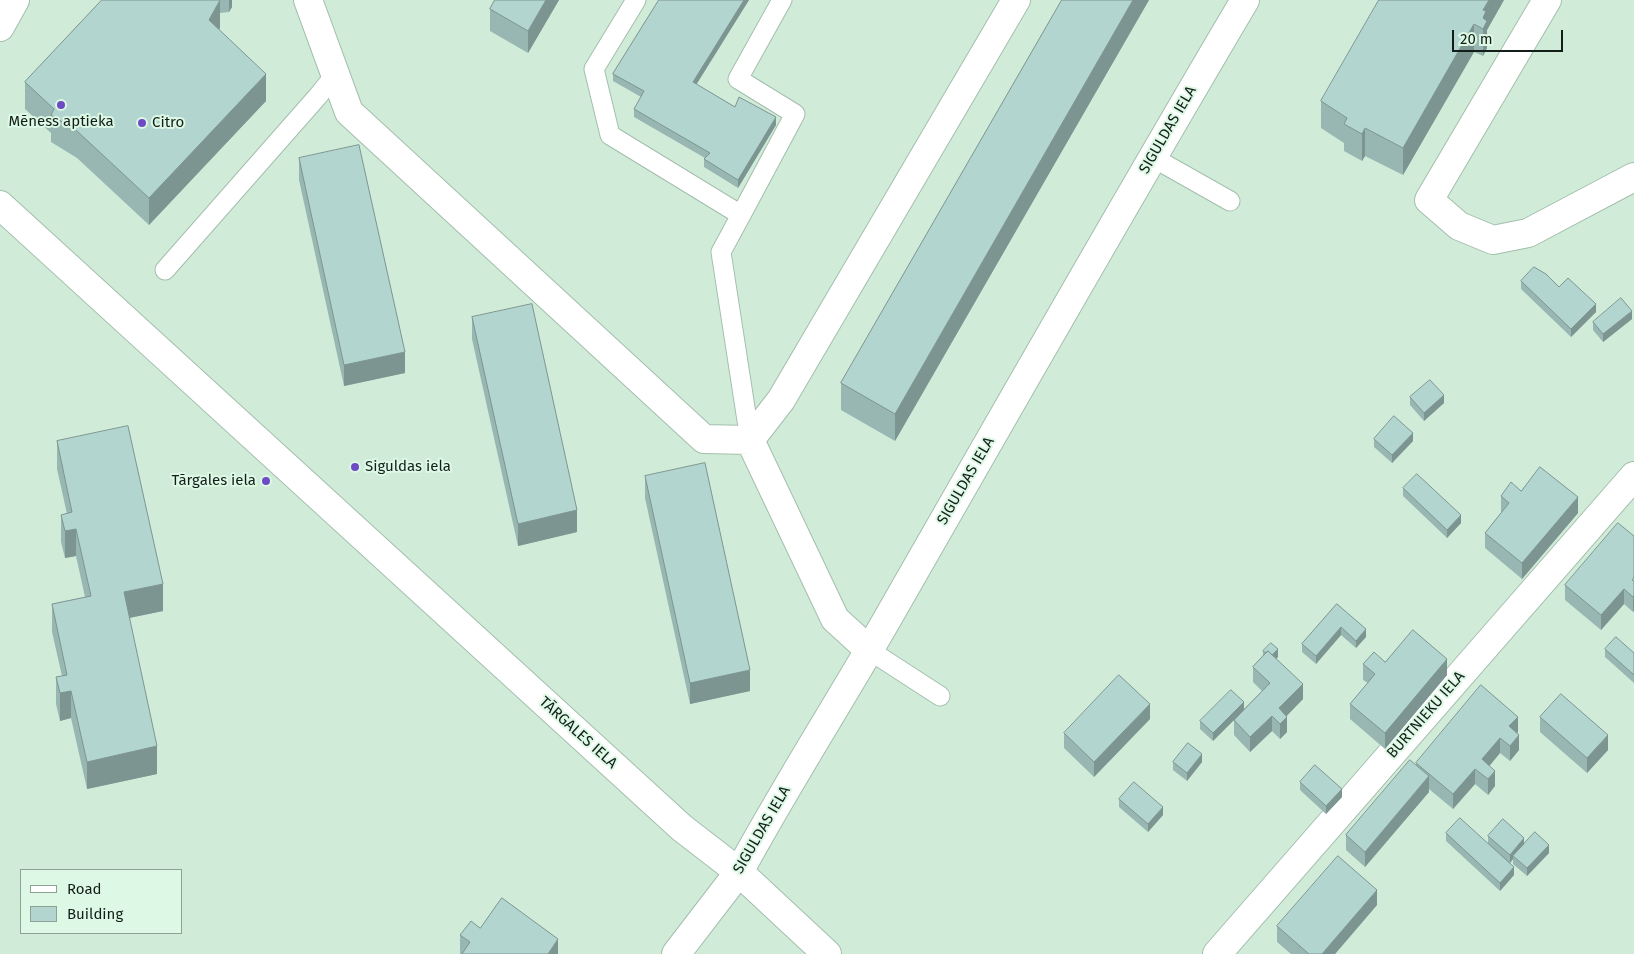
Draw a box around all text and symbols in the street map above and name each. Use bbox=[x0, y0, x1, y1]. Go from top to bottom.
scale bar bbox=[1454, 20, 1565, 52]
text: 20 m bbox=[1460, 30, 1493, 48]
street label: SIGULDAS IELA bbox=[1136, 83, 1200, 177]
marker: Mēness aptieka bbox=[55, 99, 67, 111]
place label: Mēness aptieka bbox=[8, 113, 114, 131]
place label: Citro bbox=[152, 114, 184, 132]
marker: Citro bbox=[136, 117, 148, 129]
street label: SIGULDAS IELA bbox=[934, 434, 998, 528]
place label: Siguldas iela bbox=[365, 458, 451, 476]
marker: Siguldas iela bbox=[349, 461, 361, 473]
place label: Tārgales iela bbox=[171, 472, 256, 490]
marker: Tārgales iela bbox=[260, 475, 272, 487]
street label: BURTNIEKU IELA bbox=[1383, 668, 1469, 762]
street label: TĀRGALES IELA bbox=[535, 693, 621, 773]
street label: SIGULDAS IELA bbox=[730, 783, 794, 877]
legend bbox=[20, 869, 182, 934]
text: Road bbox=[67, 880, 102, 898]
text: Building bbox=[67, 905, 123, 923]

